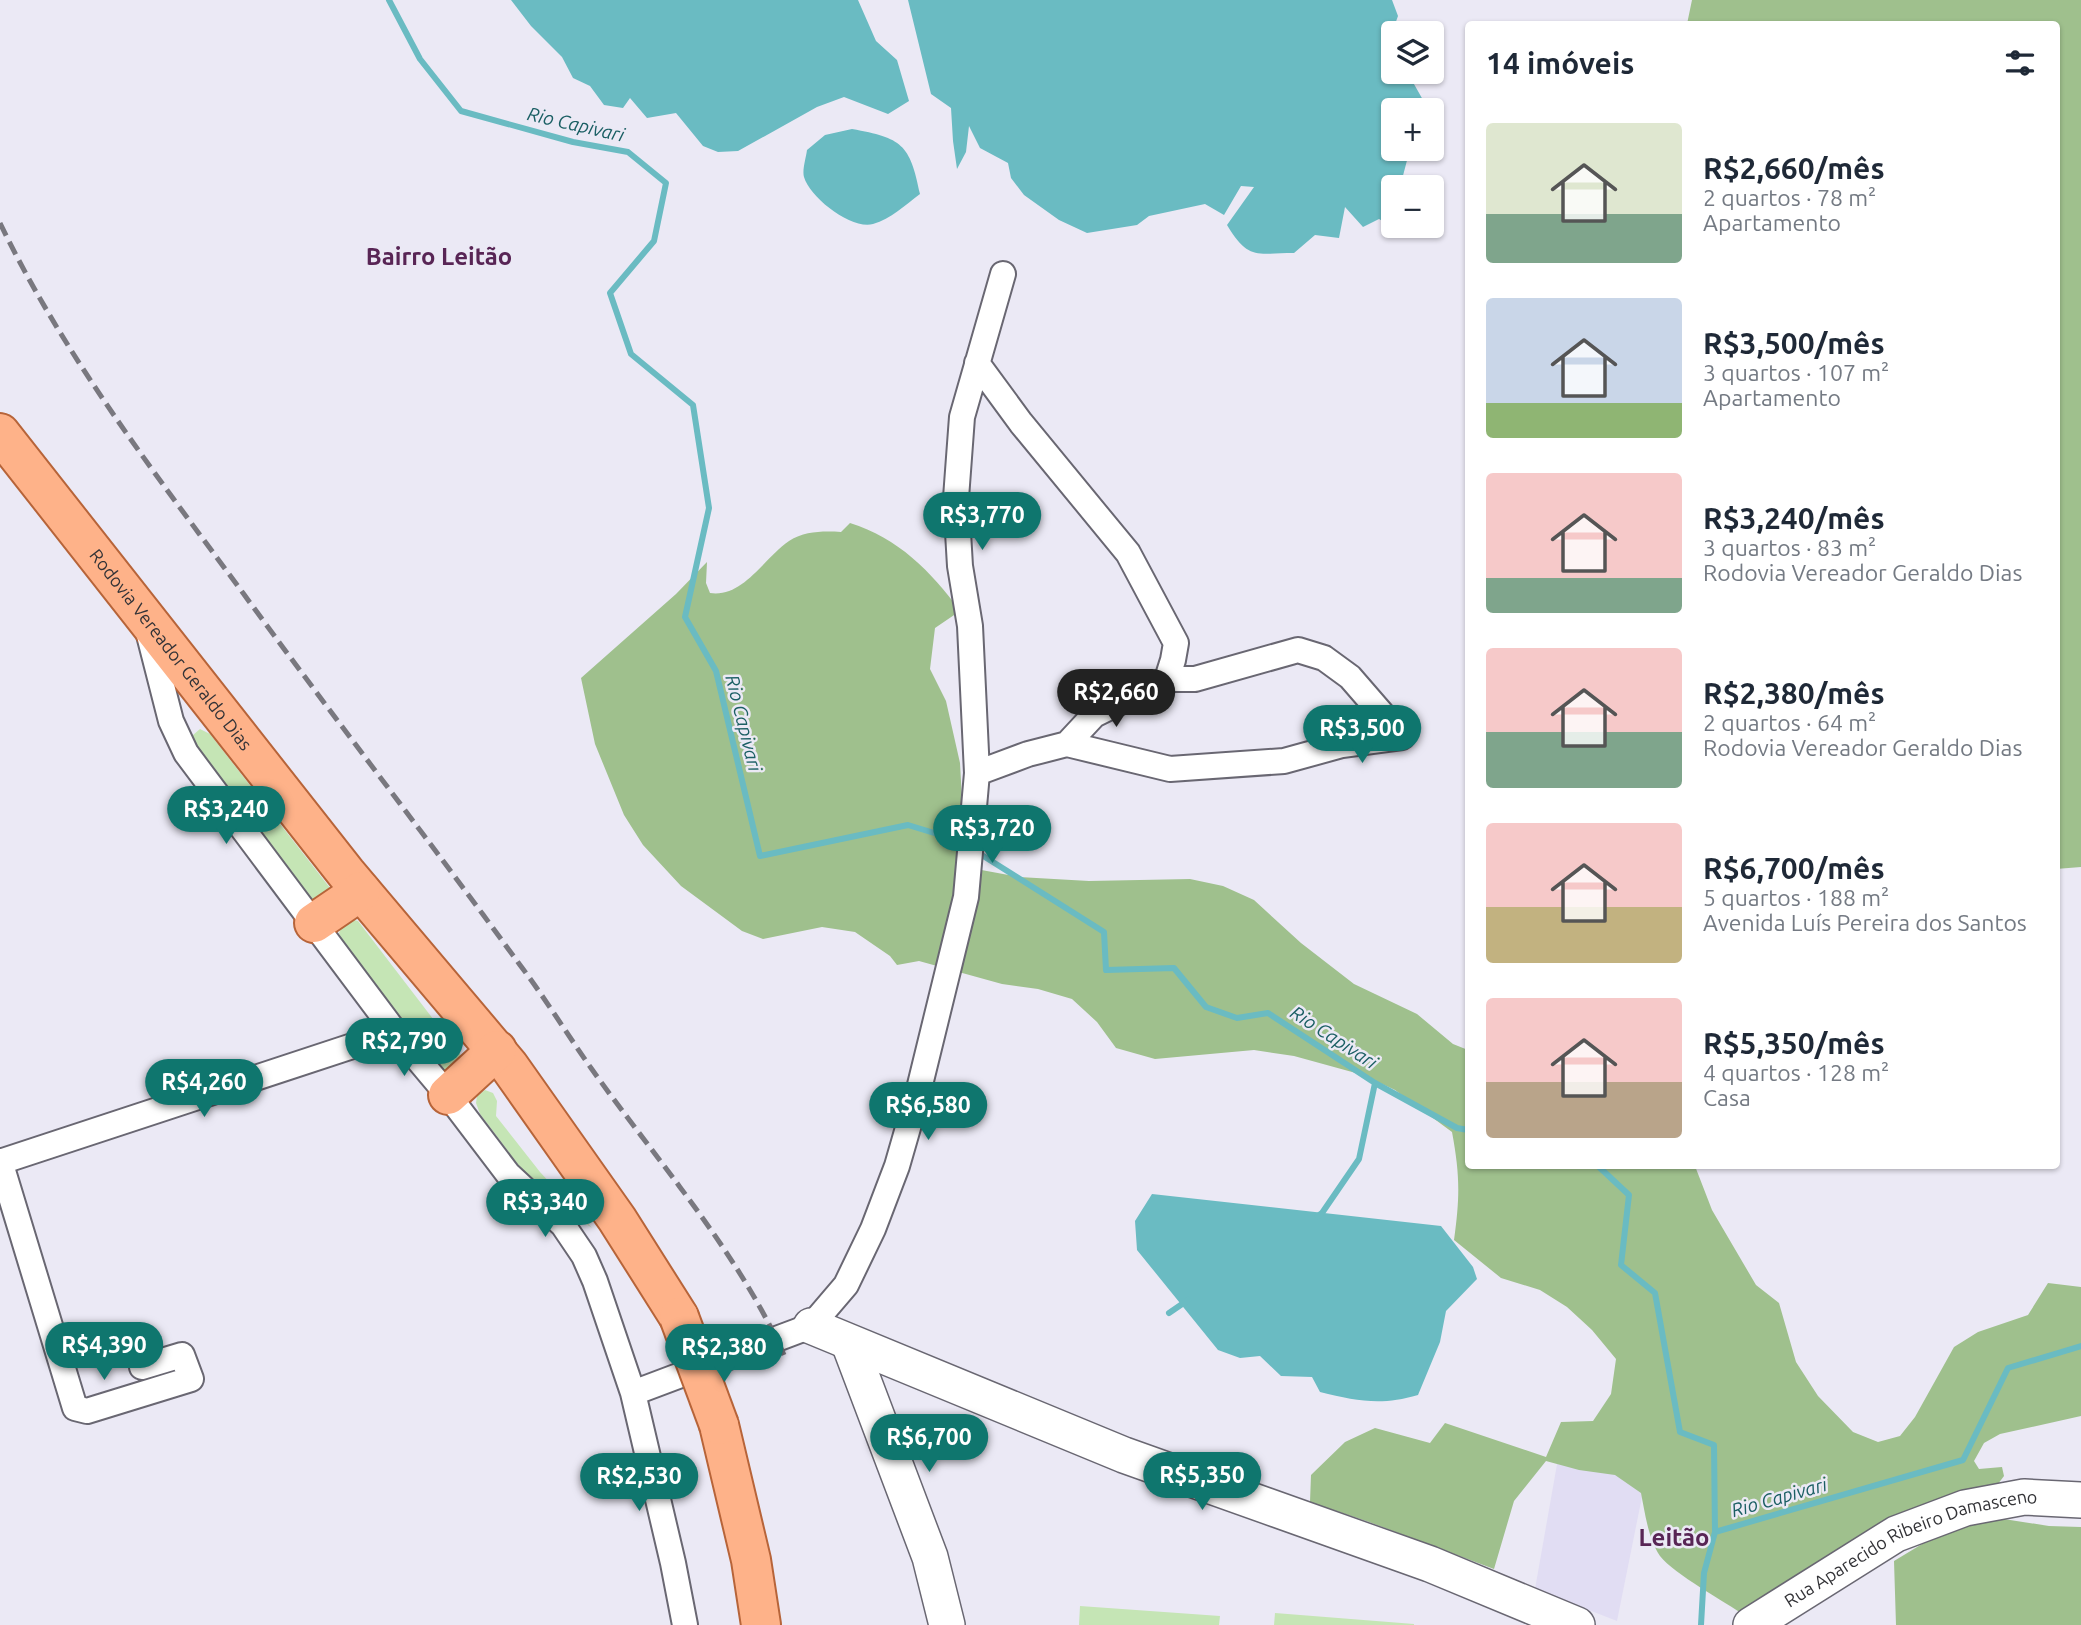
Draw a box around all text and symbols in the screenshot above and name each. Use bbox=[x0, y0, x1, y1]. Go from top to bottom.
map controls bbox=[1381, 21, 1444, 238]
button: layers bbox=[1381, 21, 1444, 84]
icon: filters bbox=[2001, 44, 2039, 82]
text: 14 imóveis bbox=[1486, 46, 1634, 80]
button: + bbox=[1381, 98, 1444, 161]
water label: Rio Capivari bbox=[525, 102, 628, 146]
icon: home bbox=[1542, 151, 1626, 235]
text: R$2,660/mês bbox=[1703, 151, 1885, 185]
button: − bbox=[1381, 175, 1444, 238]
text: 2 quartos · 78 m² bbox=[1703, 185, 1876, 210]
text: Apartamento bbox=[1703, 210, 1841, 235]
district label: Bairro Leitão bbox=[366, 243, 512, 270]
icon: home bbox=[1542, 326, 1626, 410]
text: R$3,500/mês bbox=[1703, 326, 1885, 360]
text: 3 quartos · 107 m² bbox=[1703, 360, 1889, 385]
text: Apartamento bbox=[1703, 385, 1841, 410]
pin: R$3,770 bbox=[917, 492, 1047, 552]
icon: home bbox=[1542, 501, 1626, 585]
text: R$3,240/mês bbox=[1703, 501, 1885, 535]
text: R$3,770 bbox=[939, 502, 1025, 527]
text: 3 quartos · 83 m² bbox=[1703, 535, 1876, 560]
street label: Rodovia Vereador Geraldo Dias bbox=[86, 545, 257, 754]
text: Rodovia Vereador Geraldo Dias bbox=[1703, 560, 2022, 585]
pin: R$2,660 bbox=[1051, 670, 1181, 729]
water label: Rio Capivari bbox=[721, 672, 767, 775]
icon: home bbox=[1542, 676, 1626, 760]
text: R$2,380/mês bbox=[1703, 676, 1885, 710]
text: R$2,660 bbox=[1073, 679, 1159, 704]
pin: R$3,500 bbox=[1297, 706, 1427, 765]
text: 2 quartos · 64 m² bbox=[1703, 710, 1876, 735]
text: R$3,500 bbox=[1319, 715, 1405, 740]
text: Rodovia Vereador Geraldo Dias bbox=[1703, 735, 2022, 760]
pin: R$3,240 bbox=[161, 786, 291, 846]
text: R$3,240 bbox=[183, 796, 269, 821]
pin: R$3,720 bbox=[927, 806, 1057, 865]
text: R$3,720 bbox=[949, 815, 1035, 840]
icon: home bbox=[1542, 851, 1626, 935]
text: R$6,700/mês bbox=[1703, 851, 1885, 885]
text: 5 quartos · 188 m² bbox=[1703, 885, 1889, 910]
text: Avenida Luís Pereira dos Santos bbox=[1703, 910, 2027, 935]
water label: Rio Capivari bbox=[1287, 1001, 1382, 1074]
pin: R$2,790 bbox=[339, 1018, 469, 1078]
icon: home bbox=[1542, 1026, 1626, 1110]
text: R$5,350/mês bbox=[1703, 1026, 1885, 1060]
text: R$2,790 bbox=[361, 1028, 447, 1053]
pin: R$4,260 bbox=[139, 1060, 269, 1119]
text: 4 quartos · 128 m² bbox=[1703, 1060, 1889, 1085]
text: R$4,260 bbox=[161, 1069, 247, 1094]
pin: R$6,580 bbox=[863, 1082, 993, 1142]
text: Casa bbox=[1703, 1085, 1751, 1110]
text: R$6,580 bbox=[885, 1092, 971, 1117]
pin: R$3,340 bbox=[480, 1180, 610, 1239]
text: R$3,340 bbox=[502, 1189, 588, 1214]
pin: R$4,390 bbox=[39, 1322, 169, 1382]
pin: R$2,380 bbox=[659, 1324, 789, 1384]
text: R$4,390 bbox=[61, 1332, 147, 1357]
text: R$2,380 bbox=[681, 1334, 767, 1359]
pin: R$6,700 bbox=[864, 1414, 994, 1474]
text: R$6,700 bbox=[886, 1424, 972, 1449]
pin: R$5,350 bbox=[1137, 1452, 1267, 1512]
pin: R$2,530 bbox=[574, 1454, 704, 1513]
text: R$5,350 bbox=[1159, 1462, 1245, 1487]
text: R$2,530 bbox=[596, 1463, 682, 1488]
water label: Rio Capivari bbox=[1728, 1472, 1831, 1521]
street label: Rua Aparecido Ribeiro Damasceno bbox=[1780, 1486, 2038, 1610]
district label: Leitão bbox=[1638, 1524, 1710, 1551]

